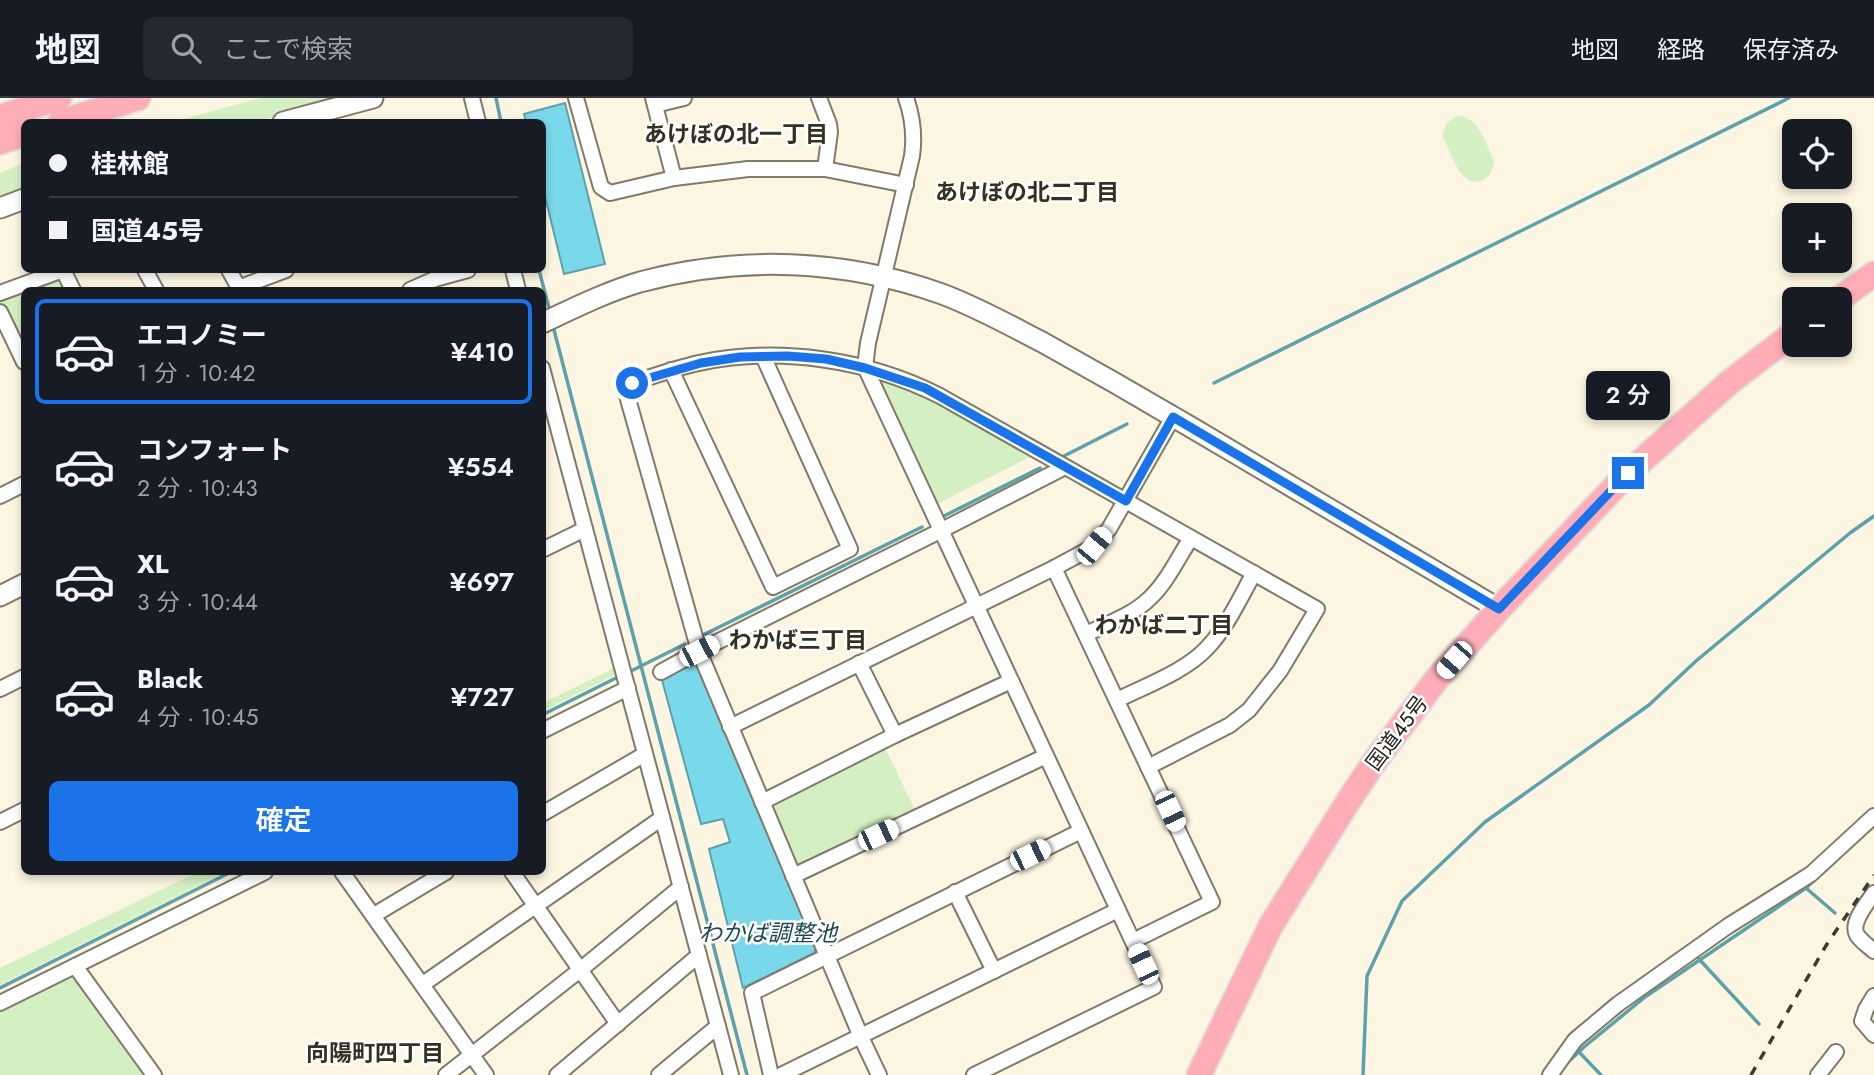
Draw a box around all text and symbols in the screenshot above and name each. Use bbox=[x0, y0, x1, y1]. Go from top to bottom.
search box bbox=[143, 17, 633, 80]
text: 地図 bbox=[35, 26, 101, 73]
icon: search bbox=[167, 29, 205, 67]
text: ここで検索 bbox=[223, 30, 353, 68]
text: 地図 bbox=[1571, 32, 1619, 67]
text: 経路 bbox=[1657, 32, 1705, 67]
text: 保存済み bbox=[1743, 32, 1839, 67]
district label: あけぼの北一丁目 bbox=[644, 117, 828, 151]
map controls bbox=[1782, 119, 1852, 357]
button: locate bbox=[1782, 119, 1852, 189]
text: 桂林館 bbox=[91, 145, 169, 183]
district label: あけぼの北二丁目 bbox=[935, 175, 1119, 209]
button: + bbox=[1782, 203, 1852, 273]
text: 国道45号 bbox=[91, 212, 204, 250]
button: − bbox=[1782, 287, 1852, 357]
text: エコノミー bbox=[137, 316, 267, 354]
icon: car bbox=[53, 320, 116, 383]
text: ¥410 bbox=[451, 333, 514, 371]
text: 1 分 · 10:42 bbox=[137, 356, 256, 390]
route start bbox=[616, 367, 648, 399]
callout: 2 分 bbox=[1586, 372, 1670, 420]
text: 2 分 bbox=[1606, 378, 1650, 412]
text: コンフォート bbox=[137, 431, 292, 469]
icon: car bbox=[53, 435, 116, 498]
text: ¥554 bbox=[448, 448, 514, 486]
route end bbox=[1612, 457, 1644, 489]
text: 2 分 · 10:43 bbox=[137, 471, 258, 505]
car bbox=[1073, 523, 1116, 569]
text: XL bbox=[137, 545, 169, 583]
icon: car bbox=[53, 550, 116, 613]
text: ¥697 bbox=[450, 563, 514, 601]
text: 3 分 · 10:44 bbox=[137, 585, 258, 619]
district label: わかば二丁目 bbox=[1095, 608, 1233, 642]
district label: わかば三丁目 bbox=[729, 623, 867, 657]
car bbox=[676, 632, 723, 670]
car bbox=[1433, 637, 1476, 683]
text: Black bbox=[137, 660, 203, 698]
icon: car bbox=[53, 665, 116, 728]
text: ¥727 bbox=[451, 678, 514, 716]
street label: 国道45号 bbox=[1359, 689, 1435, 777]
text: 4 分 · 10:45 bbox=[137, 700, 258, 734]
button: 確定 bbox=[49, 781, 518, 861]
car bbox=[1152, 788, 1189, 834]
car bbox=[855, 817, 902, 853]
car bbox=[1007, 836, 1054, 874]
water label: わかば調整池 bbox=[699, 916, 839, 950]
car bbox=[1125, 941, 1162, 987]
district label: 向陽町四丁目 bbox=[306, 1036, 444, 1070]

